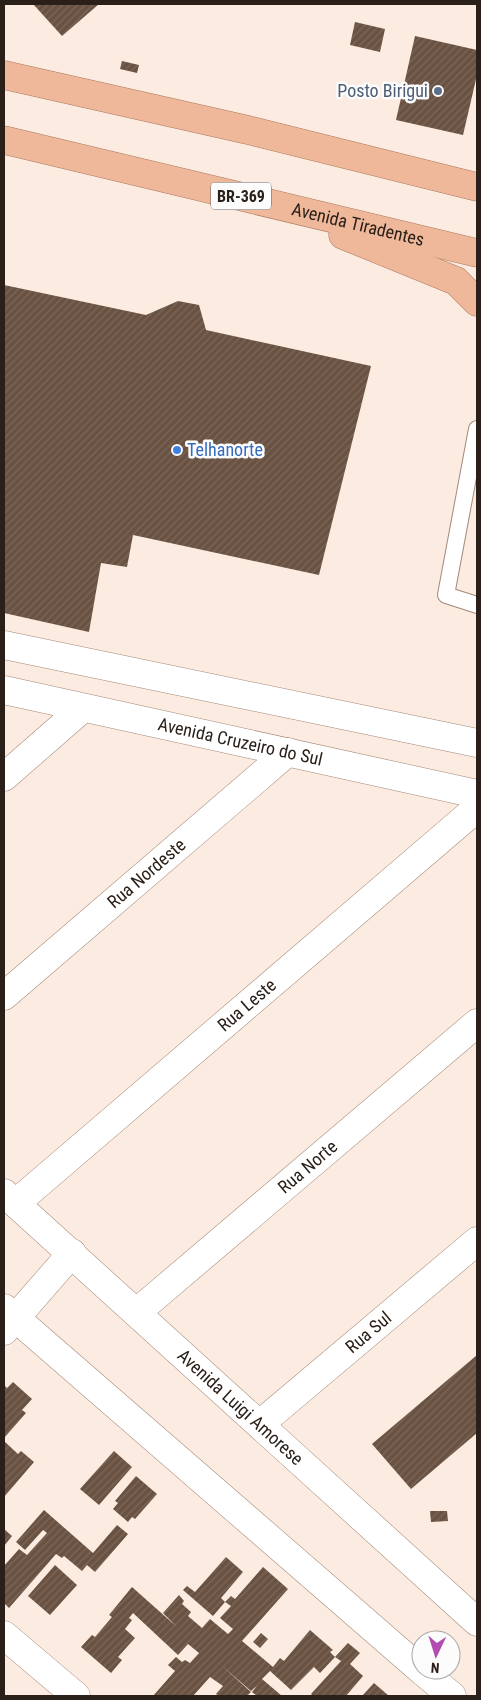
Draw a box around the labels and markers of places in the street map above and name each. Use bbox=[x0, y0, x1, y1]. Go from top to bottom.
place label: Posto Birigui bbox=[337, 80, 428, 101]
marker: Posto Birigui bbox=[432, 85, 444, 97]
place label: Telhanorte bbox=[187, 439, 263, 460]
marker: Telhanorte bbox=[171, 444, 183, 456]

